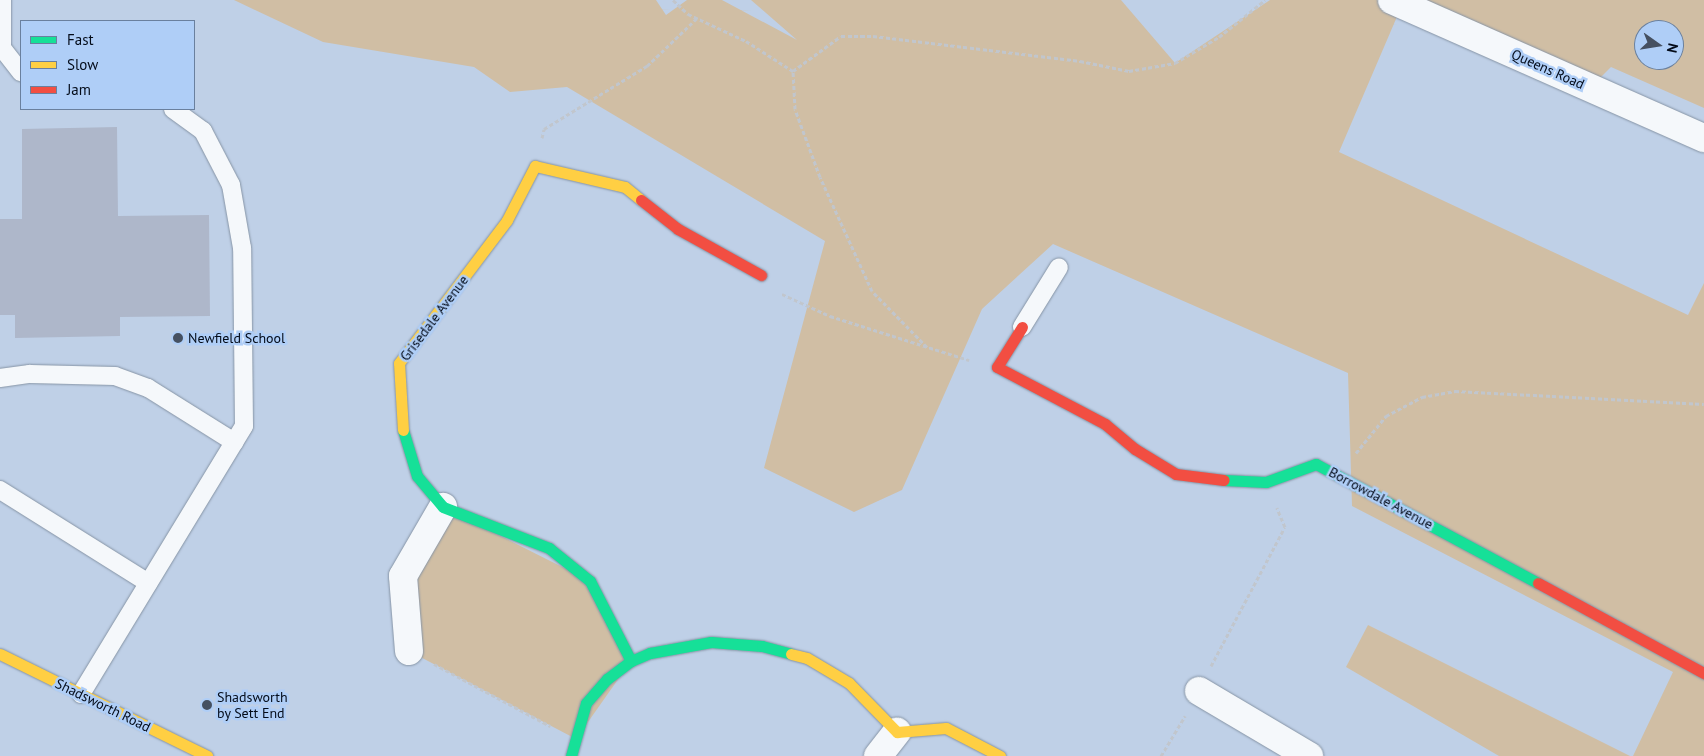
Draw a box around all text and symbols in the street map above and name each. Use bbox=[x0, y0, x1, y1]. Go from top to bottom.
legend bbox=[20, 20, 195, 110]
north arrow bbox=[1634, 20, 1684, 70]
text: Fast bbox=[67, 30, 94, 49]
text: N bbox=[1663, 42, 1682, 55]
street label: Queens Road bbox=[1509, 45, 1587, 93]
text: Slow bbox=[67, 55, 98, 74]
text: Jam bbox=[67, 80, 91, 99]
street label: Grisedale Avenue bbox=[396, 272, 472, 364]
place label: Newfield School bbox=[188, 330, 285, 346]
marker: Newfield School bbox=[172, 332, 184, 344]
street label: Borrowdale Avenue bbox=[1326, 463, 1436, 533]
street label: Shadsworth Road bbox=[53, 675, 153, 735]
place label: Shadsworth by Sett End bbox=[217, 689, 288, 722]
marker: Shadsworth by Sett End bbox=[201, 699, 213, 711]

